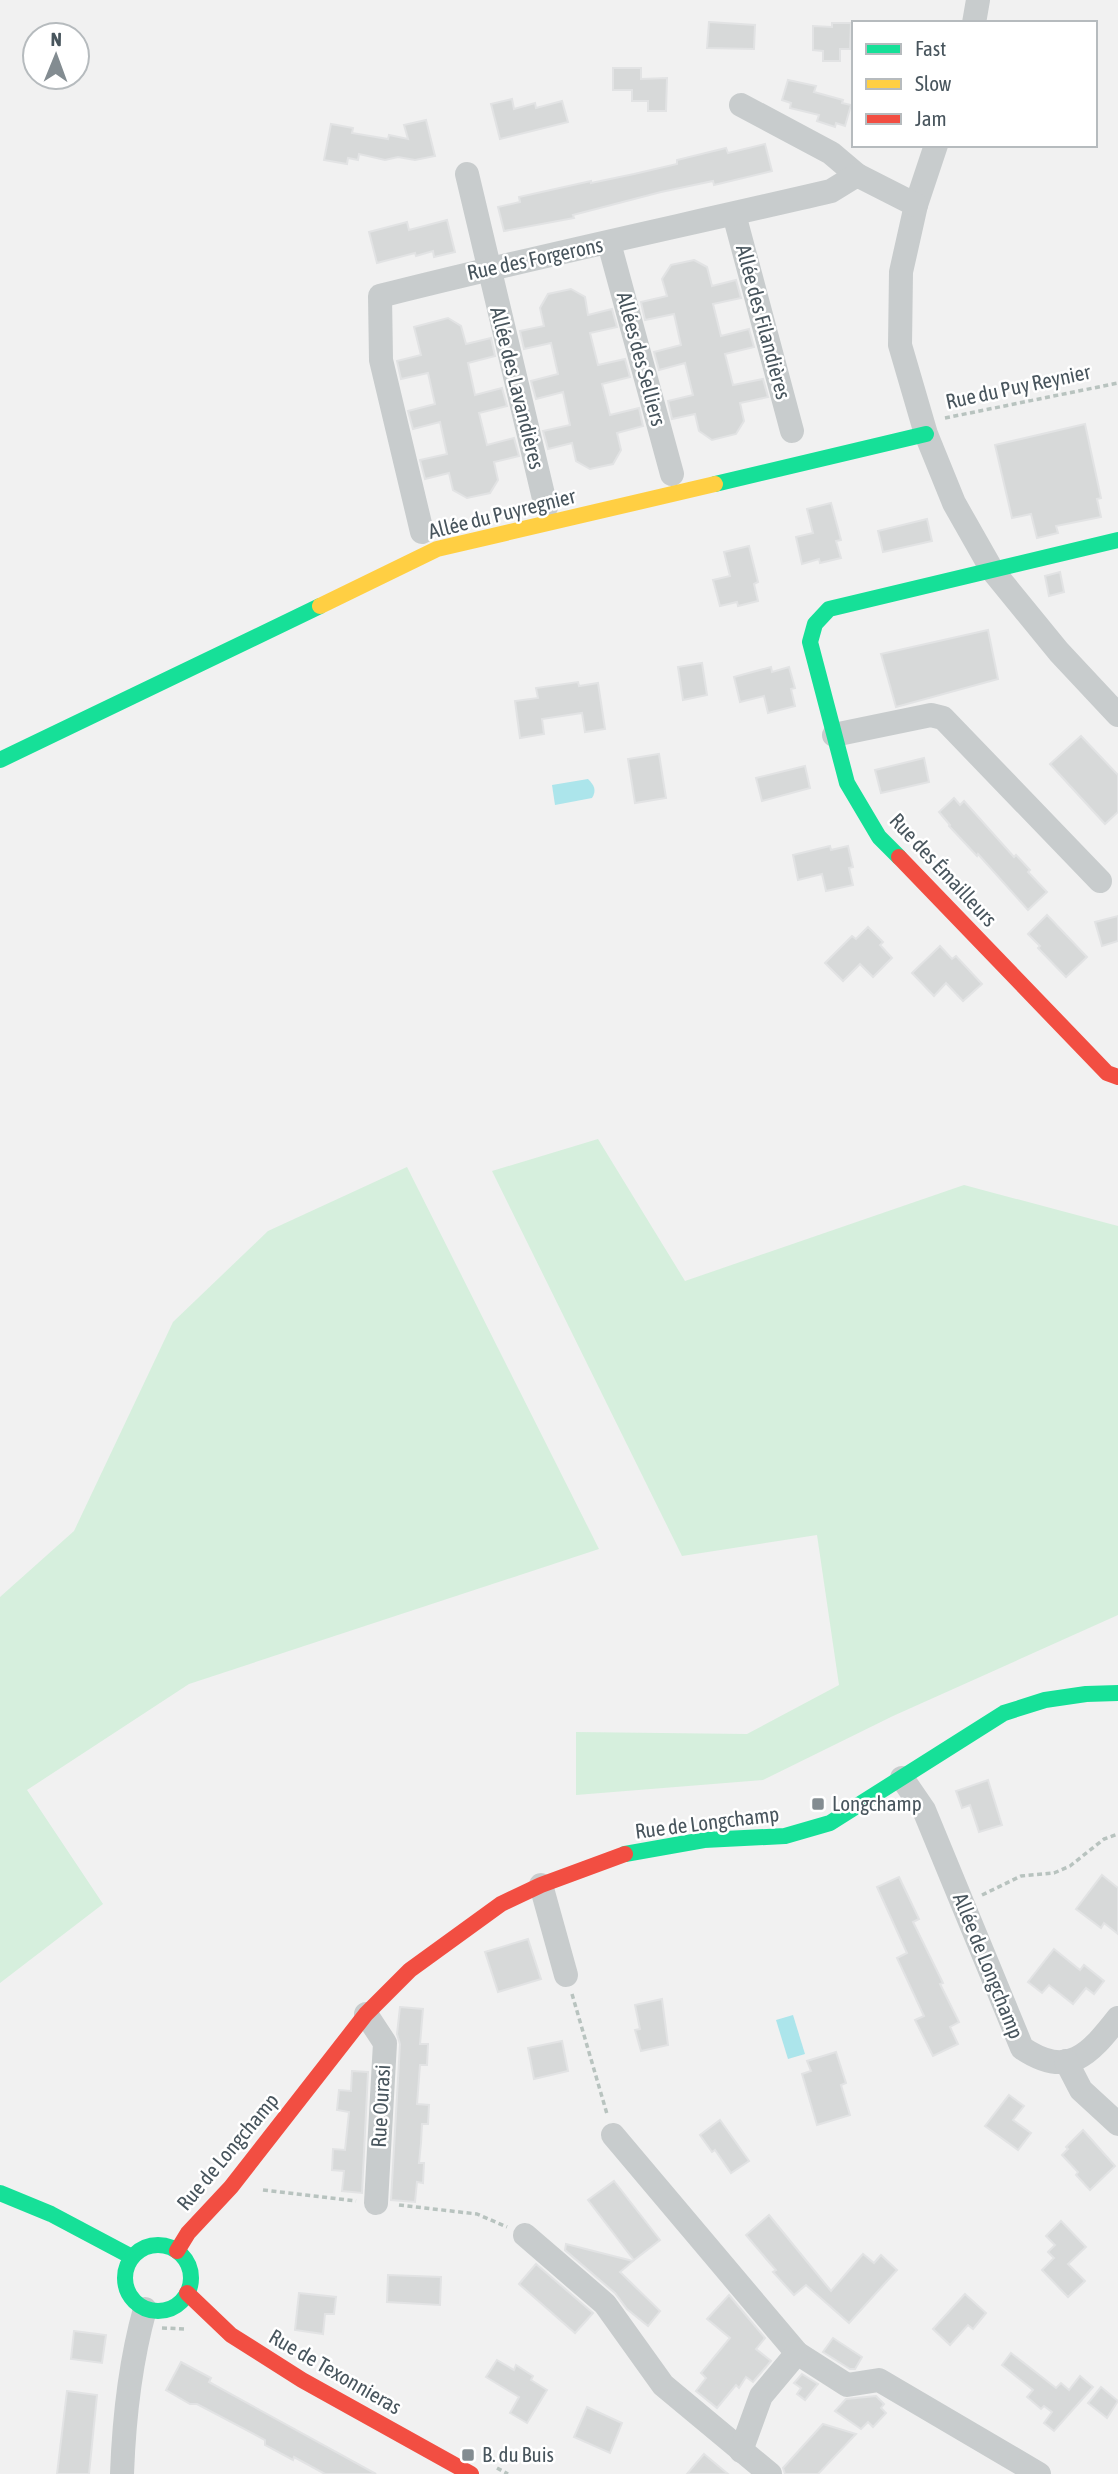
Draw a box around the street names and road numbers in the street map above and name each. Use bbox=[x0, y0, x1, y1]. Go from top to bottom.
street label: Rue des Forgerons bbox=[465, 232, 605, 284]
street label: Allée des Filandières bbox=[732, 242, 796, 402]
street label: Allées des Selliers bbox=[613, 289, 671, 428]
street label: Allée des Lavandières bbox=[486, 304, 550, 471]
street label: Rue du Puy Reynier bbox=[943, 359, 1093, 413]
street label: Allée du Puyregnier bbox=[426, 483, 579, 543]
street label: Rue des Émailleurs bbox=[885, 808, 1002, 931]
street label: Rue de Longchamp bbox=[633, 1801, 780, 1843]
street label: Allée de Longchamp bbox=[949, 1889, 1029, 2042]
street label: Rue Ourasi bbox=[366, 2064, 394, 2148]
street label: Rue de Longchamp bbox=[171, 2088, 283, 2215]
street label: Rue de Texonnieras bbox=[265, 2324, 406, 2419]

